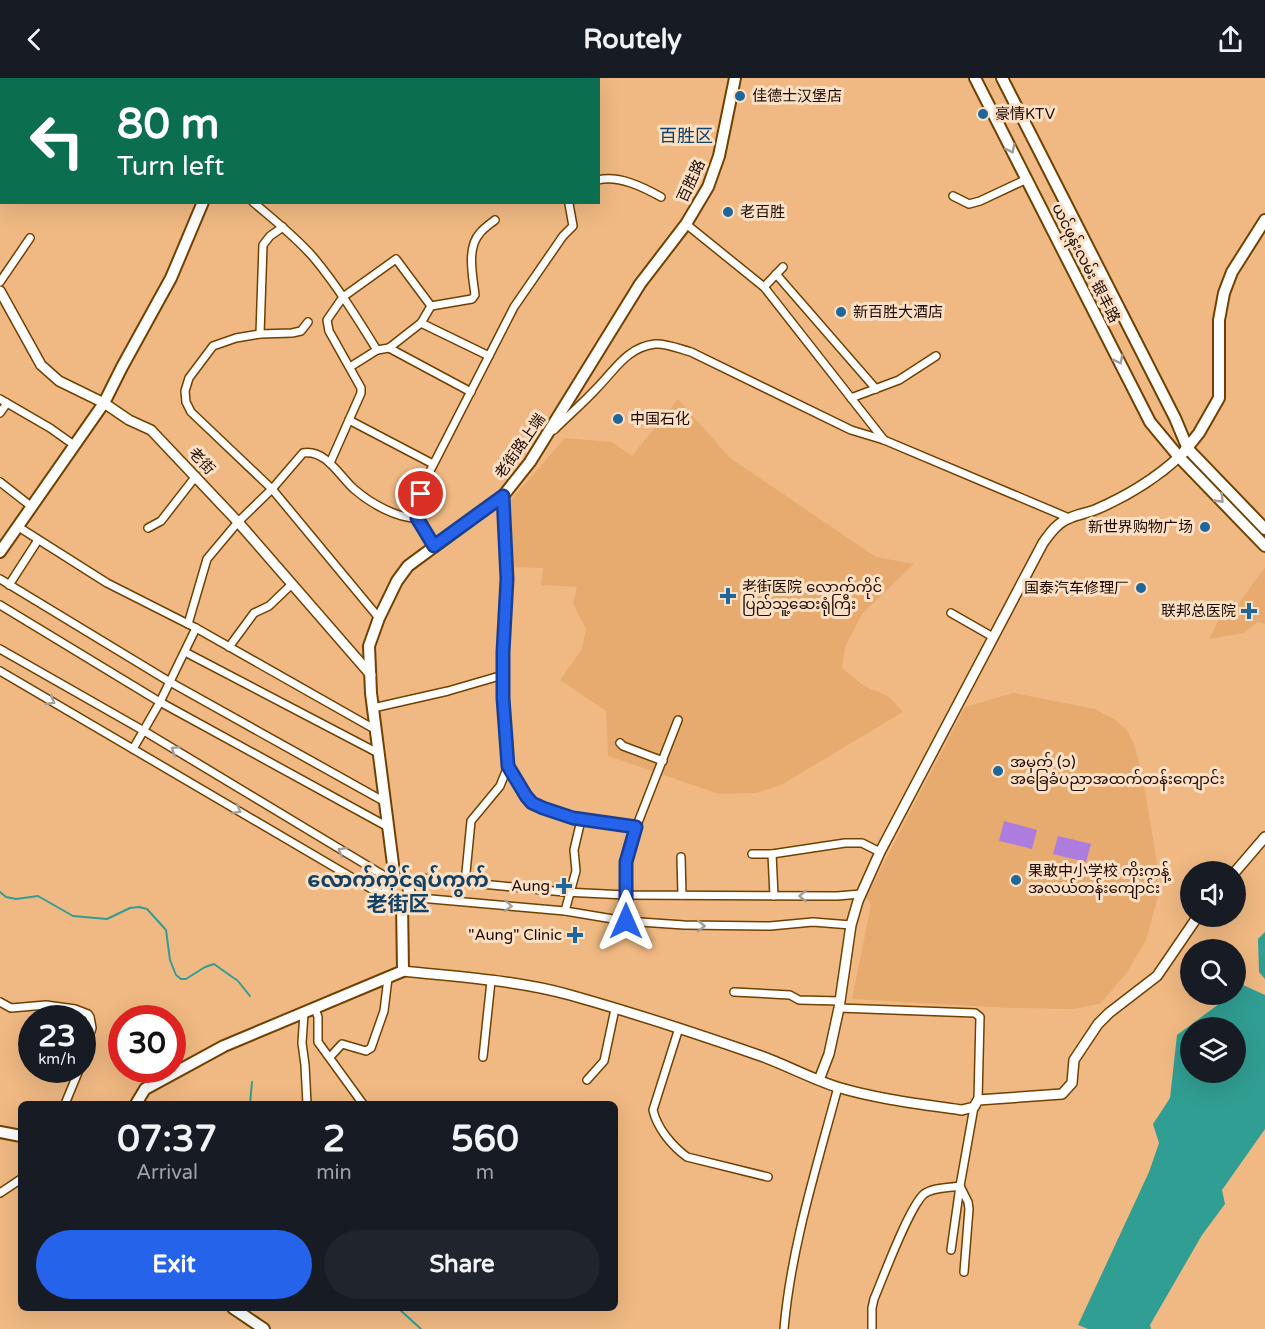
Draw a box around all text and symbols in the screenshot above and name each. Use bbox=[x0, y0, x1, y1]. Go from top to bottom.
icon: back bbox=[18, 23, 51, 56]
text: Routely bbox=[583, 23, 682, 56]
icon: share bbox=[1214, 23, 1247, 56]
place label: 佳德士汉堡店 bbox=[752, 87, 842, 105]
marker: 佳德士汉堡店 bbox=[733, 89, 747, 103]
text: 80 m bbox=[117, 99, 219, 150]
icon: left bbox=[18, 102, 96, 180]
place label: 豪情KTV bbox=[995, 105, 1056, 123]
marker: 豪情KTV bbox=[976, 107, 990, 121]
district label: 百胜区 bbox=[659, 125, 713, 147]
one-way arrow bbox=[1004, 143, 1016, 154]
text: Turn left bbox=[117, 150, 224, 183]
street label: 百胜路 bbox=[673, 157, 709, 205]
street label: ယင်ဖုန်းလမ်း 银丰路 bbox=[1045, 200, 1125, 327]
place label: 老百胜 bbox=[740, 203, 785, 221]
marker: 老百胜 bbox=[721, 205, 735, 219]
place label: 新百胜大酒店 bbox=[853, 303, 943, 321]
marker: 新百胜大酒店 bbox=[834, 305, 848, 319]
one-way arrow bbox=[1111, 354, 1123, 365]
street label: 老街路上端 bbox=[491, 410, 549, 482]
place label: 中国石化 bbox=[630, 410, 690, 428]
marker: 中国石化 bbox=[611, 412, 625, 426]
street label: 老街 bbox=[185, 444, 219, 478]
pin bbox=[395, 468, 446, 519]
icon: arrive bbox=[404, 477, 437, 510]
one-way arrow bbox=[1212, 492, 1223, 503]
place label: 新世界购物广场 bbox=[1088, 518, 1193, 536]
marker: 新世界购物广场 bbox=[1198, 520, 1212, 534]
place label: 老街医院 လောက်ကိုင် ပြည်သူ့ဆေးရုံကြီး bbox=[742, 577, 882, 616]
place label: 国泰汽车修理厂 bbox=[1024, 579, 1129, 597]
marker: 国泰汽车修理厂 bbox=[1134, 581, 1148, 595]
marker: 老街医院 လောက်ကိုင် ပြည်သူ့ဆေးရုံကြီး bbox=[719, 587, 737, 605]
place label: 联邦总医院 bbox=[1161, 602, 1236, 620]
marker: 联邦总医院 bbox=[1240, 602, 1258, 620]
one-way arrow bbox=[44, 693, 55, 705]
one-way arrow bbox=[171, 746, 181, 758]
place label: အမှတ် (၁) အခြေခံပညာအထက်တန်းကျောင်း bbox=[1010, 752, 1225, 791]
marker: အမှတ် (၁) အခြေခံပညာအထက်တန်းကျောင်း bbox=[991, 764, 1005, 778]
one-way arrow bbox=[231, 803, 241, 814]
one-way arrow bbox=[338, 847, 348, 858]
place label: 果敢中小学校 ကိုးကန့် အလယ်တန်းကျောင်း bbox=[1028, 861, 1171, 900]
map controls bbox=[1180, 861, 1246, 1083]
button: sound bbox=[1180, 861, 1246, 927]
district label: လောက်ကိုင်ရပ်ကွက် 老街区 bbox=[307, 864, 489, 917]
marker: 果敢中小学校 ကိုးကန့် အလယ်တန်းကျောင်း bbox=[1009, 873, 1023, 887]
place label: Aung bbox=[511, 877, 550, 895]
marker: Aung bbox=[555, 877, 573, 895]
position arrow bbox=[594, 889, 658, 953]
one-way arrow bbox=[798, 890, 807, 902]
one-way arrow bbox=[503, 899, 512, 912]
one-way arrow bbox=[697, 920, 706, 932]
place label: "Aung" Clinic bbox=[468, 926, 562, 944]
marker: "Aung" Clinic bbox=[566, 926, 584, 944]
button: search bbox=[1180, 939, 1246, 1005]
speed limit sign: 30 bbox=[108, 1005, 186, 1083]
button: layers bbox=[1180, 1017, 1246, 1083]
text: 23 bbox=[38, 1018, 76, 1055]
text: km/h bbox=[38, 1050, 76, 1068]
text: 07:37 bbox=[117, 1118, 217, 1161]
text: 2 bbox=[323, 1118, 345, 1161]
text: 560 bbox=[451, 1118, 519, 1161]
text: Arrival bbox=[136, 1161, 198, 1185]
text: min bbox=[316, 1161, 352, 1185]
text: m bbox=[476, 1161, 494, 1185]
button: Exit bbox=[36, 1230, 312, 1299]
button: Share bbox=[324, 1230, 600, 1299]

